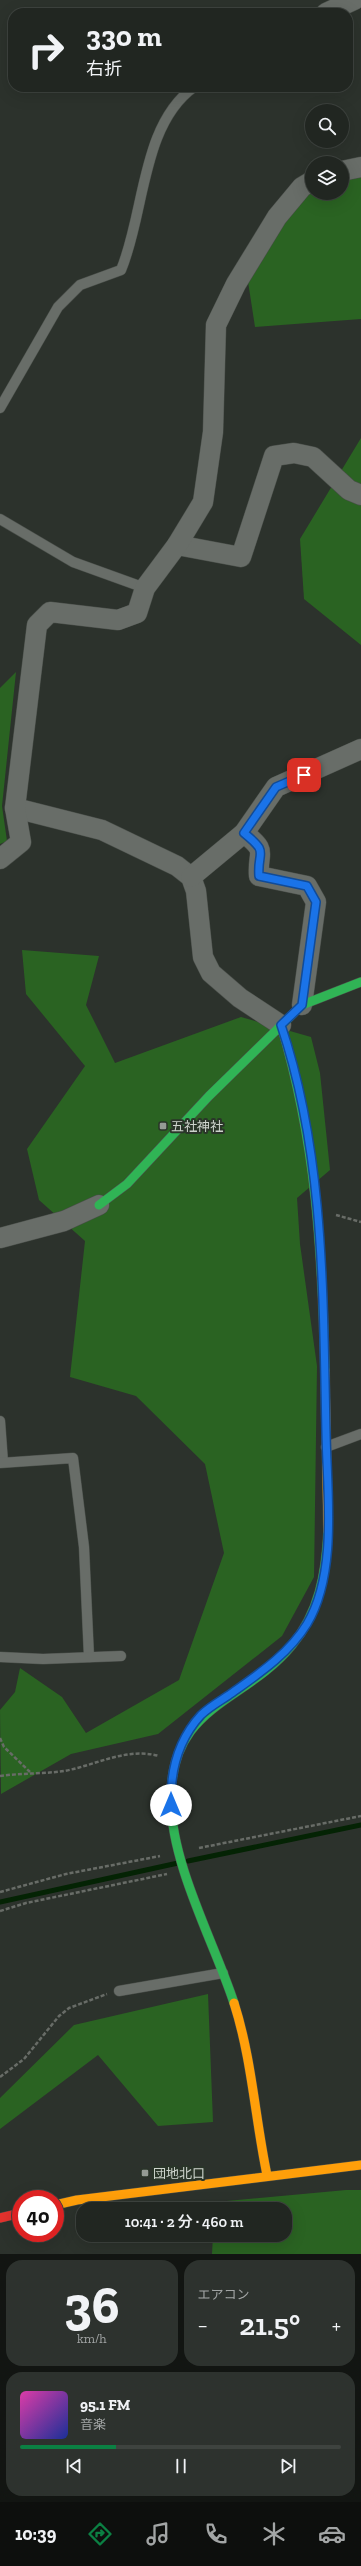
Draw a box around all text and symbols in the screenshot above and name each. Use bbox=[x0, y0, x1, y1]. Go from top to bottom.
text: 330 m bbox=[86, 20, 162, 53]
icon: right bbox=[20, 24, 72, 76]
text: 右折 bbox=[86, 58, 122, 80]
map controls bbox=[305, 104, 349, 200]
button: search bbox=[305, 104, 349, 148]
button: layers bbox=[305, 156, 349, 200]
pin bbox=[287, 758, 321, 792]
icon: arrive bbox=[293, 764, 315, 786]
place label: 五社神社 bbox=[171, 1119, 223, 1134]
marker: 五社神社 bbox=[158, 1121, 168, 1131]
position arrow bbox=[150, 1784, 192, 1826]
place label: 団地北口 bbox=[153, 2166, 205, 2181]
marker: 団地北口 bbox=[140, 2168, 150, 2178]
speed limit sign: 40 bbox=[12, 2190, 64, 2242]
text: 10:41 · 2 分 · 460 m bbox=[125, 2213, 243, 2231]
text: 36 bbox=[64, 2274, 120, 2336]
text: エアコン bbox=[198, 2287, 250, 2302]
text: 21.5° bbox=[239, 2307, 300, 2343]
text: − bbox=[198, 2312, 208, 2339]
text: + bbox=[332, 2312, 341, 2339]
text: km/h bbox=[77, 2331, 107, 2346]
text: 95.1 FM bbox=[80, 2396, 130, 2414]
text: 音楽 bbox=[80, 2417, 106, 2432]
icon: previous bbox=[63, 2455, 85, 2477]
icon: pause bbox=[170, 2455, 192, 2477]
icon: next bbox=[277, 2455, 299, 2477]
icon: directions bbox=[86, 2520, 114, 2548]
icon: music bbox=[144, 2520, 172, 2548]
icon: phone bbox=[202, 2520, 230, 2548]
icon: climate bbox=[260, 2520, 288, 2548]
icon: car bbox=[318, 2520, 346, 2548]
text: 10:39 bbox=[15, 2523, 56, 2545]

